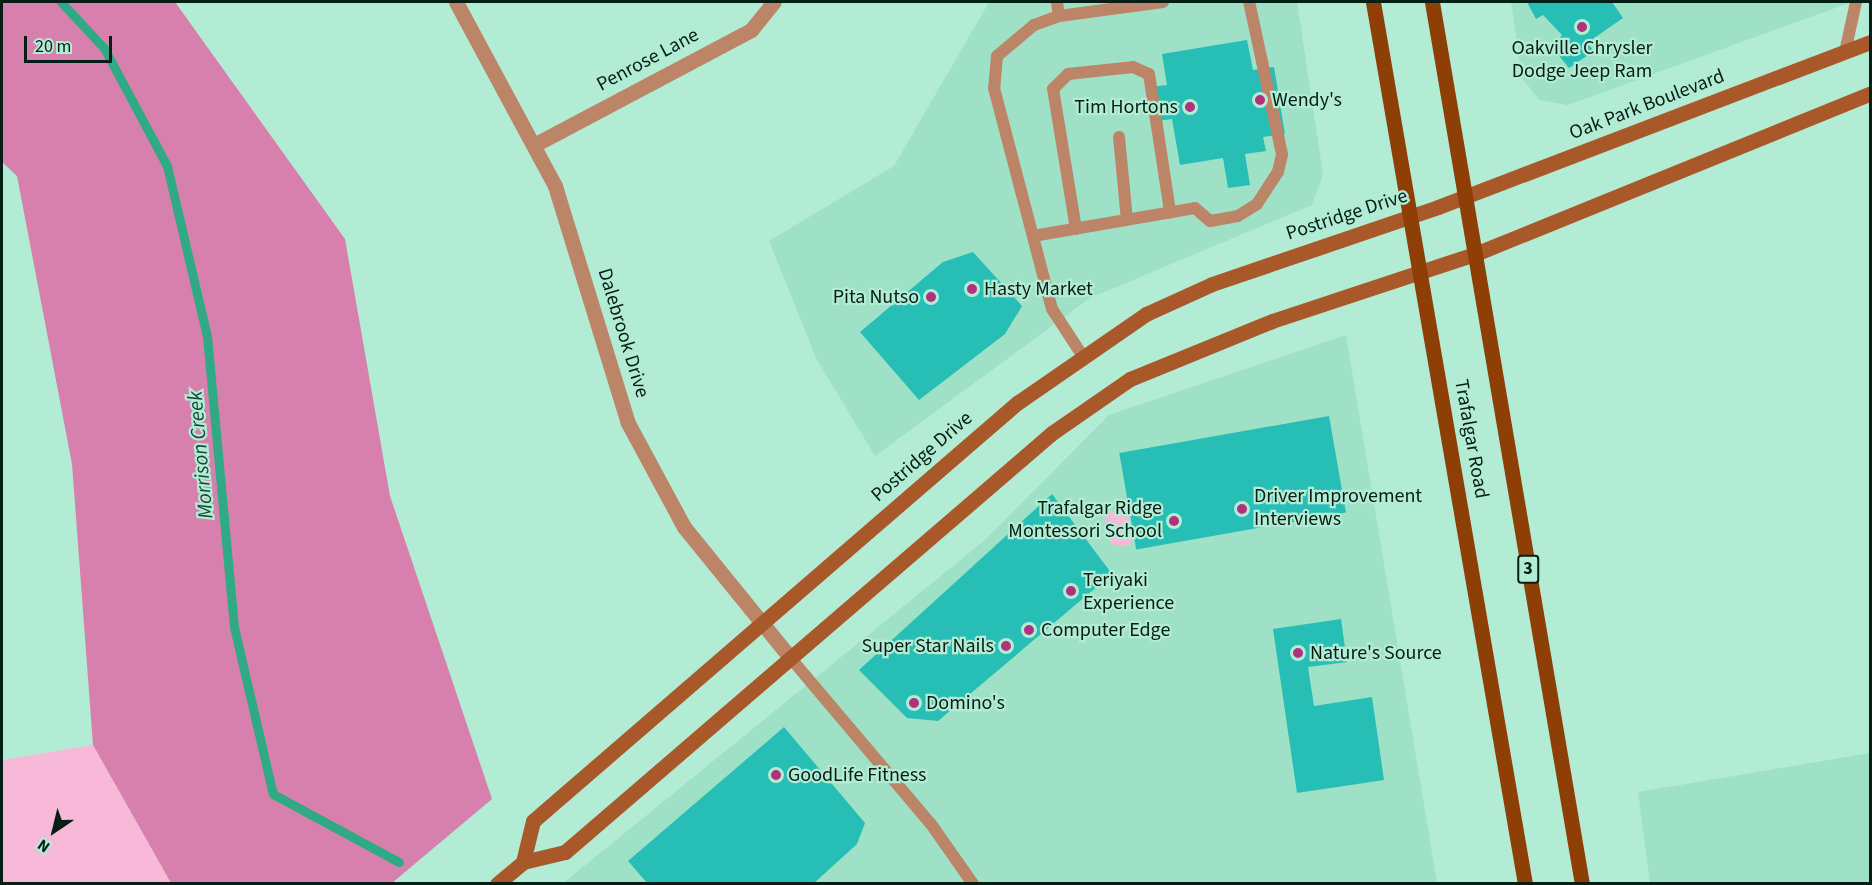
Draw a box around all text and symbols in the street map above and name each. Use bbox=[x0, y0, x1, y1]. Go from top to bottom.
marker: Oakville Chrysler Dodge Jeep Ram bbox=[1575, 20, 1589, 34]
street label: Penrose Lane bbox=[593, 23, 703, 97]
scale bar bbox=[27, 24, 116, 62]
text: 20 m bbox=[35, 34, 71, 59]
place label: Oakville Chrysler Dodge Jeep Ram bbox=[1511, 36, 1653, 83]
street label: Oak Park Boulevard bbox=[1566, 64, 1728, 146]
place label: Wendy's bbox=[1272, 88, 1342, 112]
marker: Wendy's bbox=[1253, 93, 1267, 107]
place label: Tim Hortons bbox=[1074, 95, 1178, 119]
marker: Tim Hortons bbox=[1183, 100, 1197, 114]
street label: Postridge Drive bbox=[1283, 184, 1411, 246]
street label: Dalebrook Drive bbox=[592, 265, 654, 401]
place label: Hasty Market bbox=[984, 277, 1093, 301]
marker: Hasty Market bbox=[965, 282, 979, 296]
place label: Pita Nutso bbox=[833, 285, 919, 309]
marker: Pita Nutso bbox=[924, 290, 938, 304]
street label: Trafalgar Road bbox=[1449, 378, 1493, 500]
water label: Morrison Creek bbox=[182, 390, 218, 520]
street label: Postridge Drive bbox=[866, 406, 978, 508]
place label: Driver Improvement Interviews bbox=[1254, 485, 1422, 532]
place label: Trafalgar Ridge Montessori School bbox=[1008, 497, 1162, 544]
marker: Driver Improvement Interviews bbox=[1235, 502, 1249, 516]
marker: Trafalgar Ridge Montessori School bbox=[1167, 514, 1181, 528]
road number: 3 bbox=[1516, 554, 1540, 584]
place label: Teriyaki Experience bbox=[1083, 568, 1174, 615]
marker: Teriyaki Experience bbox=[1064, 584, 1078, 598]
place label: Computer Edge bbox=[1041, 618, 1170, 642]
marker: Computer Edge bbox=[1022, 623, 1036, 637]
place label: Super Star Nails bbox=[861, 634, 994, 658]
marker: Super Star Nails bbox=[999, 639, 1013, 653]
place label: Nature's Source bbox=[1310, 641, 1442, 665]
marker: Nature's Source bbox=[1291, 646, 1305, 660]
place label: Domino's bbox=[926, 691, 1005, 715]
marker: Domino's bbox=[907, 696, 921, 710]
place label: GoodLife Fitness bbox=[788, 763, 926, 787]
marker: GoodLife Fitness bbox=[769, 768, 783, 782]
north arrow bbox=[24, 801, 84, 861]
text: N bbox=[33, 834, 54, 858]

